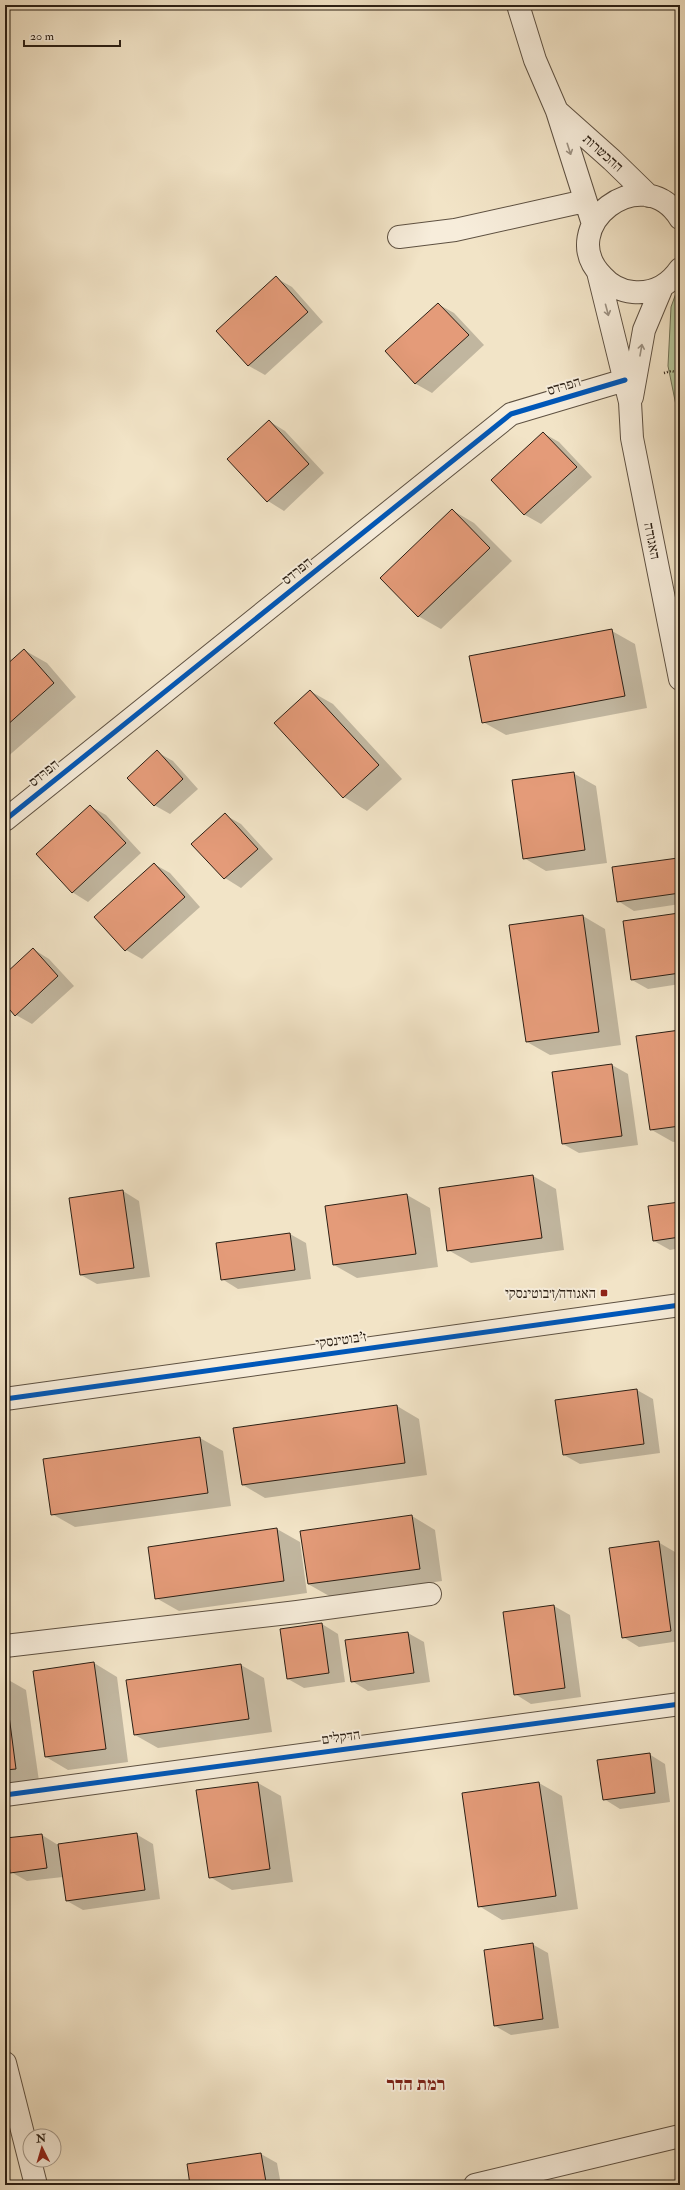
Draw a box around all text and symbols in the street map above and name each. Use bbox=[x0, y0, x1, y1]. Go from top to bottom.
scale bar bbox=[24, 22, 120, 48]
text: 20 m bbox=[30, 29, 55, 44]
street label: ההכשרות bbox=[579, 130, 627, 176]
one-way arrow bbox=[565, 142, 573, 154]
one-way arrow bbox=[604, 303, 612, 316]
one-way arrow bbox=[637, 344, 645, 357]
street label: הפרדס bbox=[545, 373, 583, 399]
street label: האגודה bbox=[640, 521, 664, 561]
street label: הפרדס bbox=[278, 554, 316, 588]
street label: הפרדס bbox=[25, 756, 63, 790]
place label: האגודה/ז׳בוטינסקי bbox=[505, 1285, 596, 1302]
marker: האגודה/ז׳בוטינסקי bbox=[599, 1288, 609, 1298]
street label: ז'בוטינסקי bbox=[314, 1328, 368, 1352]
street label: הדקלים bbox=[321, 1726, 361, 1748]
district label: רמת הדר bbox=[387, 2073, 445, 2096]
north arrow bbox=[22, 2128, 62, 2168]
text: N bbox=[35, 2132, 48, 2146]

